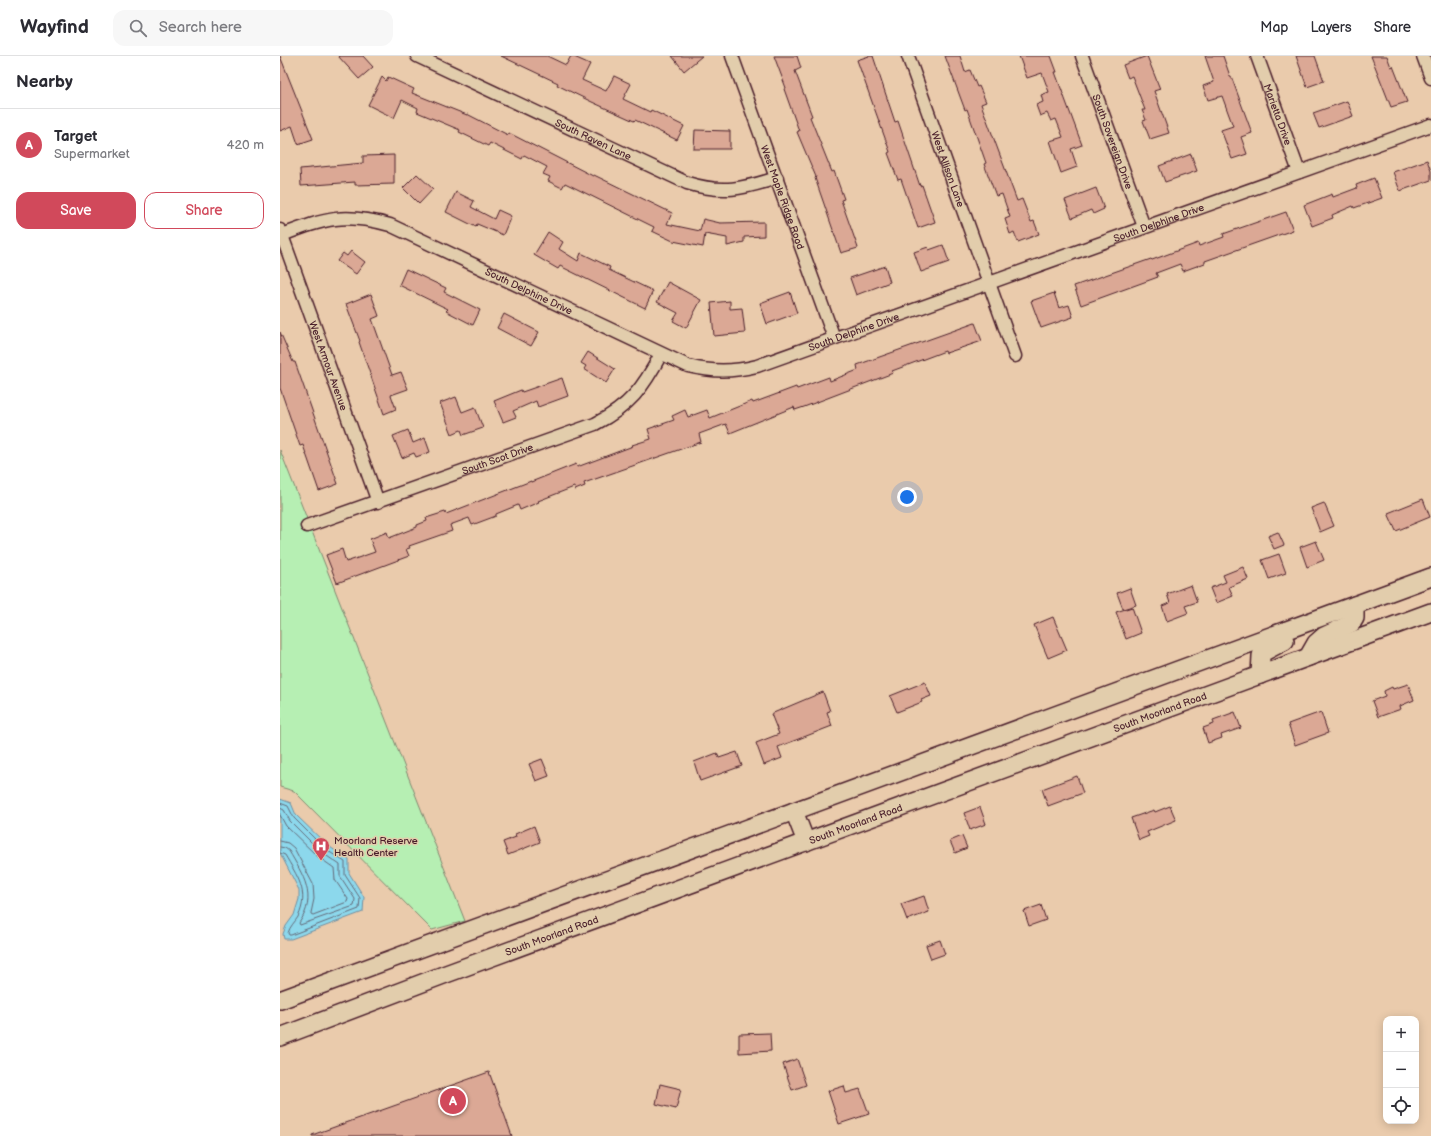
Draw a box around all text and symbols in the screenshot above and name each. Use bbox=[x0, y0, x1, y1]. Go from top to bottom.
search box bbox=[113, 10, 393, 46]
text: Wayfind bbox=[20, 16, 89, 39]
icon: search bbox=[127, 17, 149, 39]
text: Search here bbox=[159, 18, 242, 37]
text: Map bbox=[1260, 19, 1288, 36]
text: Layers bbox=[1310, 19, 1352, 36]
text: Share bbox=[1374, 19, 1411, 36]
text: Nearby bbox=[16, 72, 73, 92]
street label: Marietta Drive bbox=[1261, 82, 1294, 147]
street label: South Sovereign Drive bbox=[1089, 93, 1135, 191]
street label: South Raven Lane bbox=[553, 117, 633, 163]
text: Target bbox=[54, 127, 97, 146]
street label: West Allison Lane bbox=[928, 130, 966, 209]
text: A bbox=[25, 137, 33, 153]
text: 420 m bbox=[226, 137, 264, 153]
street label: West Maple Ridge Road bbox=[758, 144, 807, 251]
text: Supermarket bbox=[54, 146, 130, 162]
button: Save bbox=[16, 192, 136, 229]
button: Share bbox=[144, 192, 264, 229]
street label: South Delphine Drive bbox=[1112, 202, 1206, 245]
street label: South Delphine Drive bbox=[483, 266, 574, 318]
street label: South Delphine Drive bbox=[807, 311, 901, 354]
street label: West Armour Avenue bbox=[306, 319, 350, 412]
street label: South Scot Drive bbox=[461, 441, 535, 478]
your location bbox=[897, 487, 917, 507]
street label: South Moorland Road bbox=[1112, 690, 1209, 735]
street label: South Moorland Road bbox=[808, 802, 904, 847]
place label: Moorland Reserve Health Center bbox=[334, 835, 418, 859]
hospital icon: Moorland Reserve Health Center bbox=[311, 836, 331, 861]
street label: South Moorland Road bbox=[504, 913, 600, 959]
map controls bbox=[1383, 1016, 1419, 1124]
button: + bbox=[1383, 1016, 1419, 1052]
button: − bbox=[1383, 1052, 1419, 1088]
pin: A bbox=[440, 1086, 466, 1116]
button: locate bbox=[1383, 1088, 1419, 1124]

